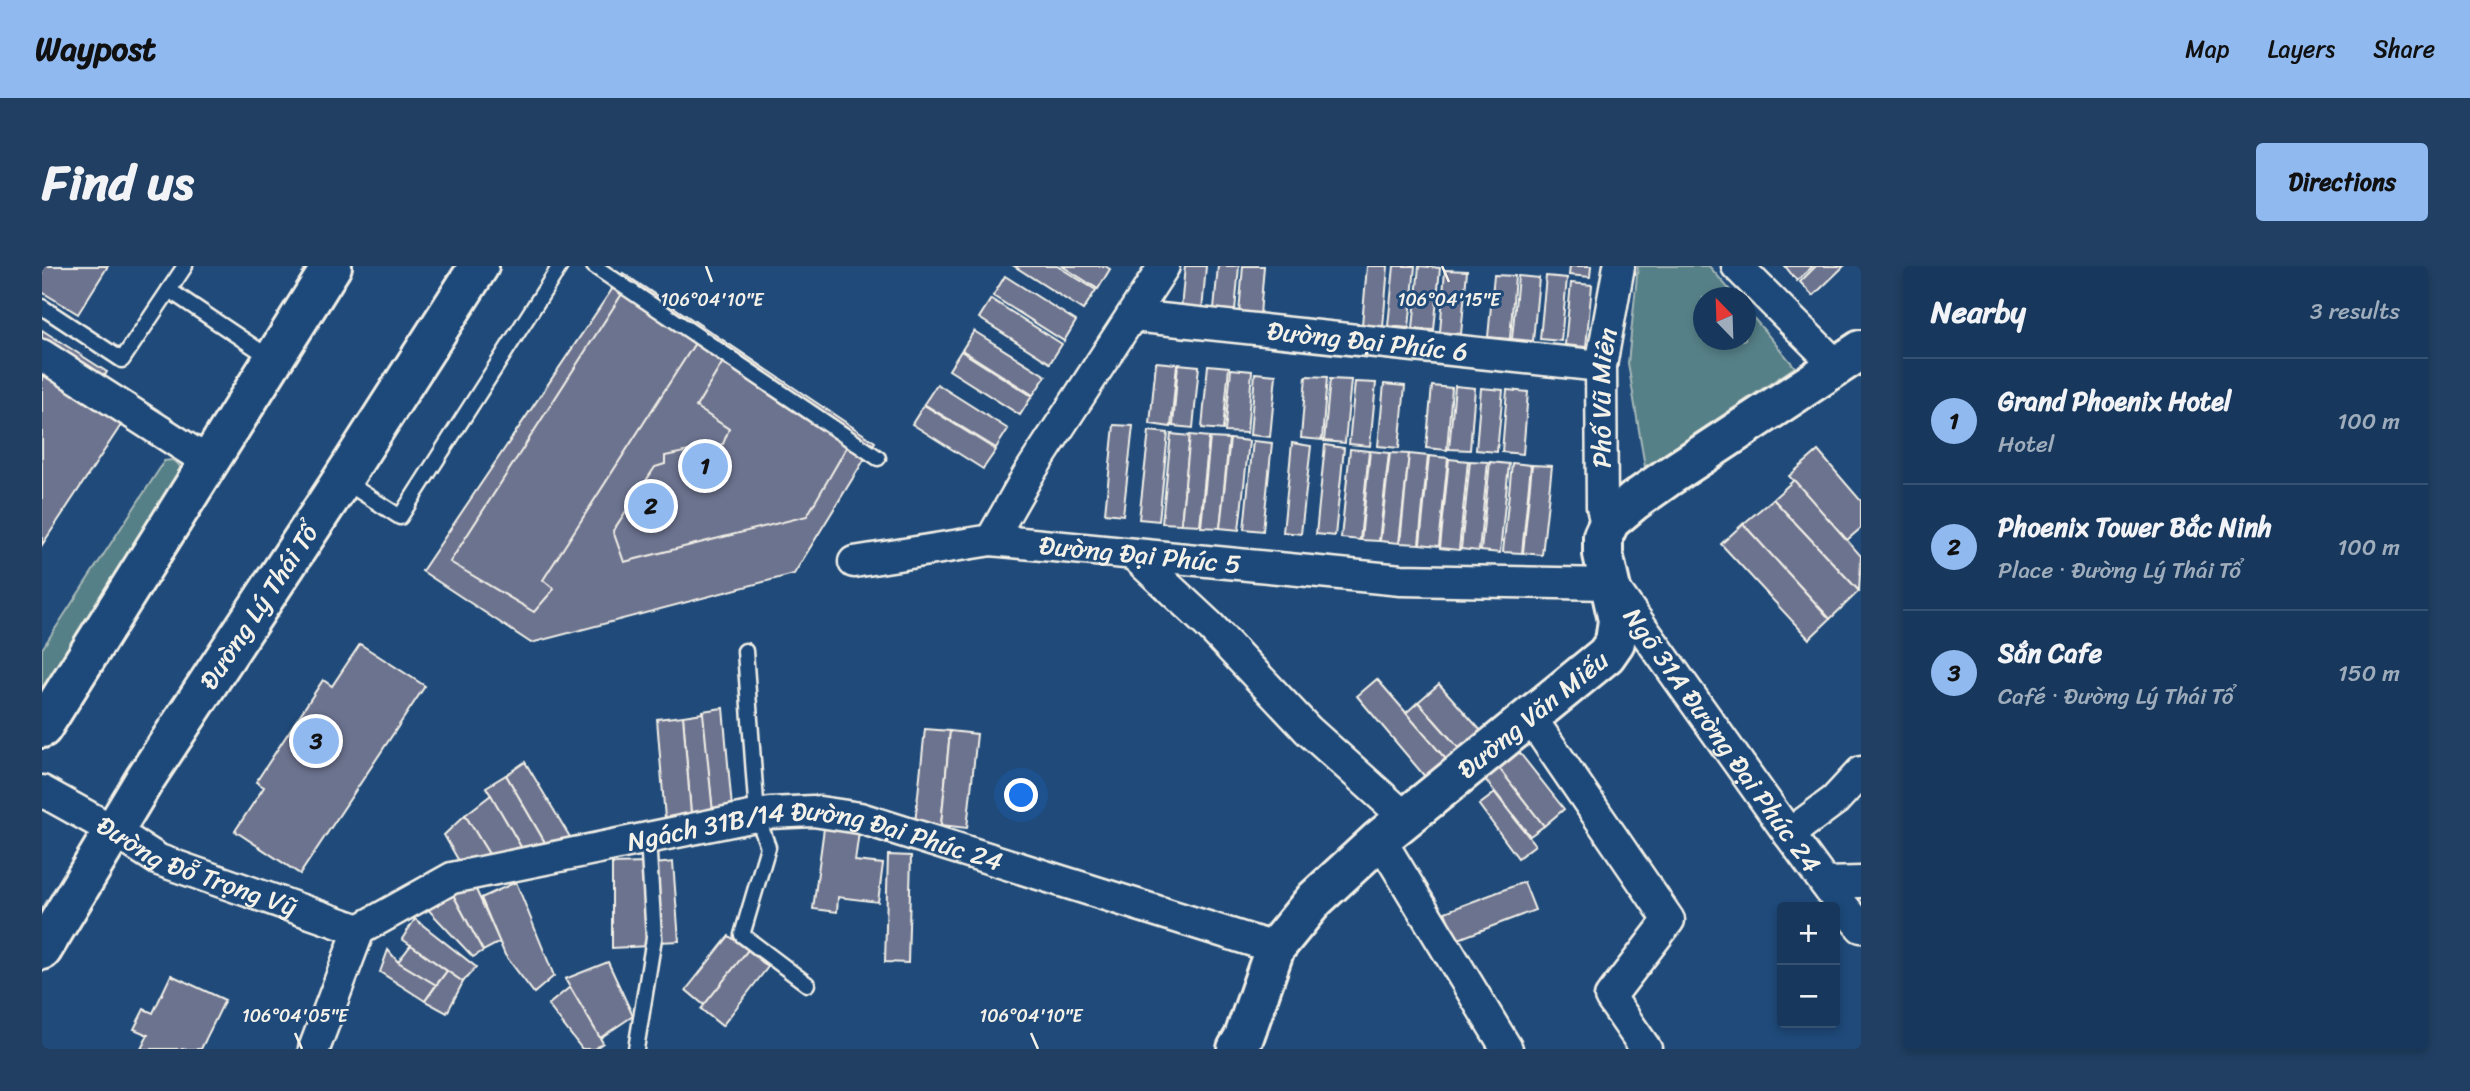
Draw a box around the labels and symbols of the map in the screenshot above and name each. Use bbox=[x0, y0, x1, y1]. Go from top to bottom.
text: 106°04'10"E bbox=[661, 284, 764, 316]
text: 106°04'15"E bbox=[1398, 284, 1501, 316]
north arrow bbox=[1693, 287, 1756, 350]
street label: Đường Đại Phúc 6 bbox=[1265, 307, 1470, 375]
street label: Phố Vũ Miên bbox=[1578, 324, 1631, 468]
pin: 1 bbox=[682, 440, 728, 492]
pin: 2 bbox=[628, 480, 674, 532]
street label: Đường Lý Thái Tổ bbox=[187, 510, 333, 699]
street label: Đường Đại Phúc 5 bbox=[1037, 522, 1243, 587]
street label: Ngõ 31A Đường Đại Phúc 24 bbox=[1611, 597, 1834, 883]
street label: Đường Văn Miếu bbox=[1447, 638, 1619, 791]
pin: 3 bbox=[293, 715, 339, 767]
your location bbox=[1004, 778, 1038, 812]
street label: Ngách 31B/14 Đường Đại Phúc 24 bbox=[623, 787, 1009, 884]
street label: Đường Đỗ Trọng Vỹ bbox=[88, 803, 304, 930]
text: 106°04'05"E bbox=[242, 1000, 349, 1032]
text: 106°04'10"E bbox=[980, 1000, 1083, 1032]

